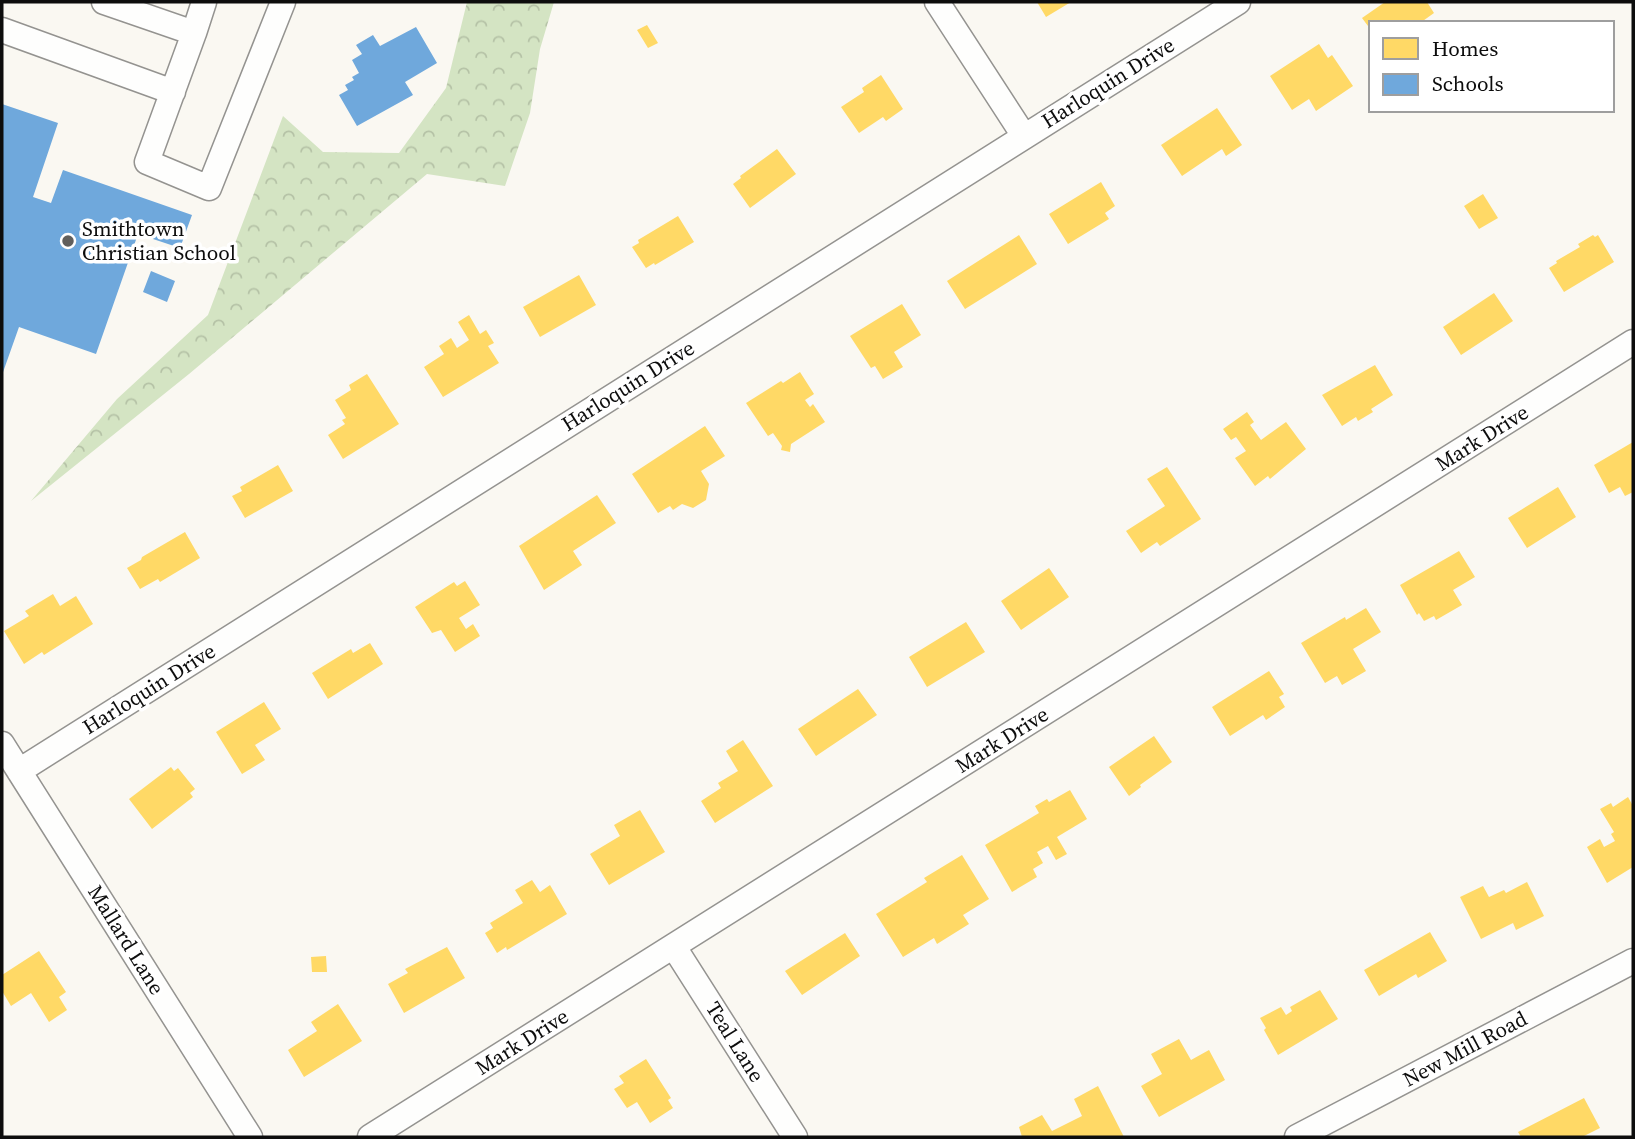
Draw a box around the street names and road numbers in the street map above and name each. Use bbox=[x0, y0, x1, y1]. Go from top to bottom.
street label: Harloquin Drive bbox=[1036, 30, 1180, 135]
street label: Harloquin Drive bbox=[556, 333, 700, 438]
street label: Mark Drive bbox=[1430, 398, 1534, 478]
street label: Harloquin Drive bbox=[77, 636, 221, 741]
street label: Mark Drive bbox=[950, 700, 1054, 780]
street label: Mallard Lane bbox=[81, 879, 172, 1000]
street label: Teal Lane bbox=[699, 996, 772, 1088]
street label: Mark Drive bbox=[470, 1002, 574, 1082]
street label: New Mill Road bbox=[1398, 1004, 1532, 1093]

